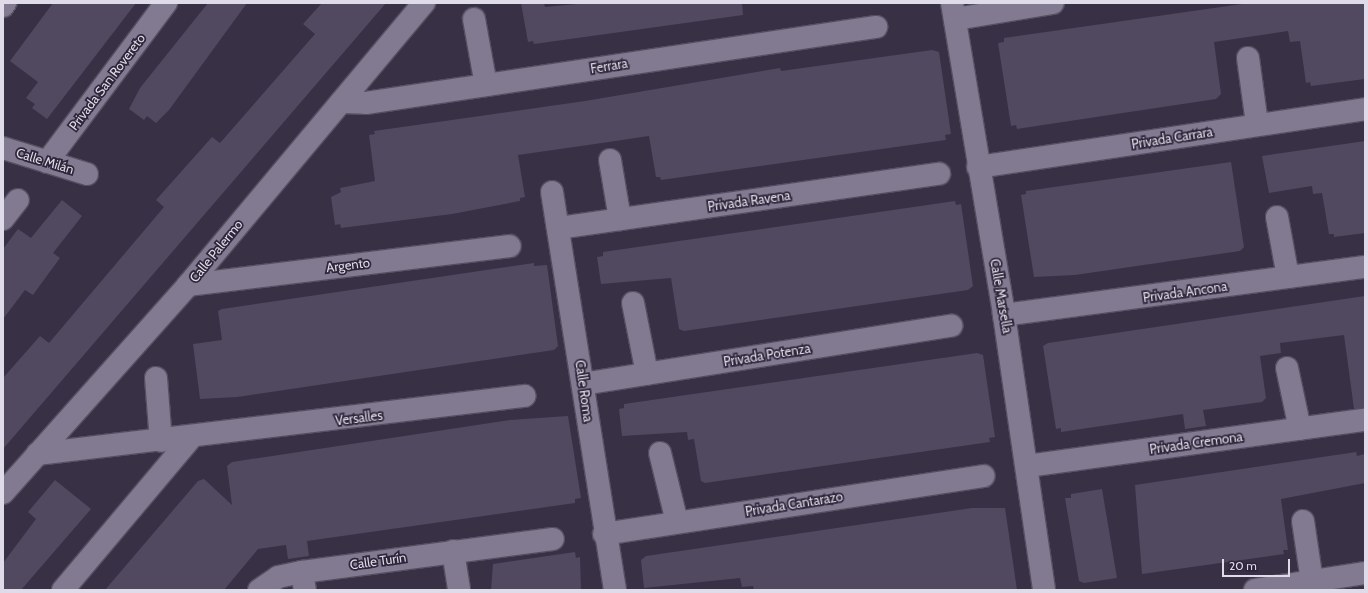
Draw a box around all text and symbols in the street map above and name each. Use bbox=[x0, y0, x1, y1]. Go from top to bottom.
street label: Privada San Rovereto bbox=[66, 31, 148, 133]
street label: Ferrara bbox=[589, 55, 629, 77]
street label: Privada Carrara bbox=[1130, 124, 1214, 152]
street label: Calle Milán bbox=[14, 145, 76, 177]
street label: Privada Ravena bbox=[707, 187, 791, 215]
street label: Calle Palermo bbox=[186, 217, 246, 285]
street label: Argento bbox=[325, 255, 371, 275]
street label: Calle Marsella bbox=[987, 258, 1015, 334]
street label: Privada Ancona bbox=[1142, 278, 1228, 306]
street label: Privada Potenza bbox=[722, 340, 812, 370]
street label: Calle Roma bbox=[572, 359, 596, 423]
street label: Versalles bbox=[334, 407, 384, 429]
street label: Privada Cremona bbox=[1149, 429, 1243, 457]
street label: Privada Cantarazo bbox=[744, 489, 844, 519]
street label: Calle Turín bbox=[349, 549, 407, 573]
scale bar bbox=[1224, 551, 1292, 577]
text: 20 m bbox=[1229, 558, 1257, 573]

